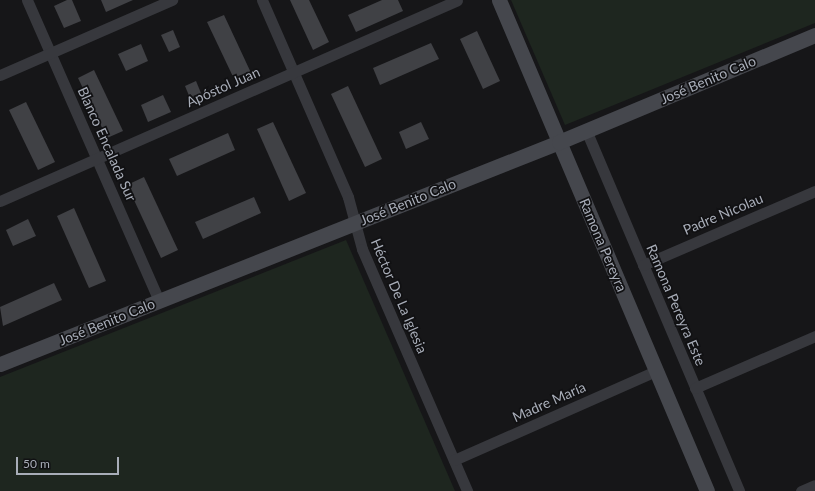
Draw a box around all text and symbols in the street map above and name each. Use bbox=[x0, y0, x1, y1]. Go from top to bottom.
street label: José Benito Calo bbox=[658, 52, 758, 108]
street label: Apóstol Juan bbox=[183, 63, 263, 111]
street label: Blanco Encalada Sur bbox=[74, 84, 140, 204]
street label: José Benito Calo bbox=[357, 175, 459, 229]
street label: Padre Nicolau bbox=[680, 190, 766, 238]
street label: Ramona Pereyra bbox=[576, 196, 630, 294]
street label: Héctor De La Iglesia bbox=[367, 236, 431, 356]
street label: Ramona Pereyra Este bbox=[643, 242, 709, 368]
street label: José Benito Calo bbox=[56, 295, 158, 349]
street label: Madre María bbox=[510, 378, 588, 426]
scale bar bbox=[18, 449, 121, 475]
text: 50 m bbox=[23, 456, 50, 471]

